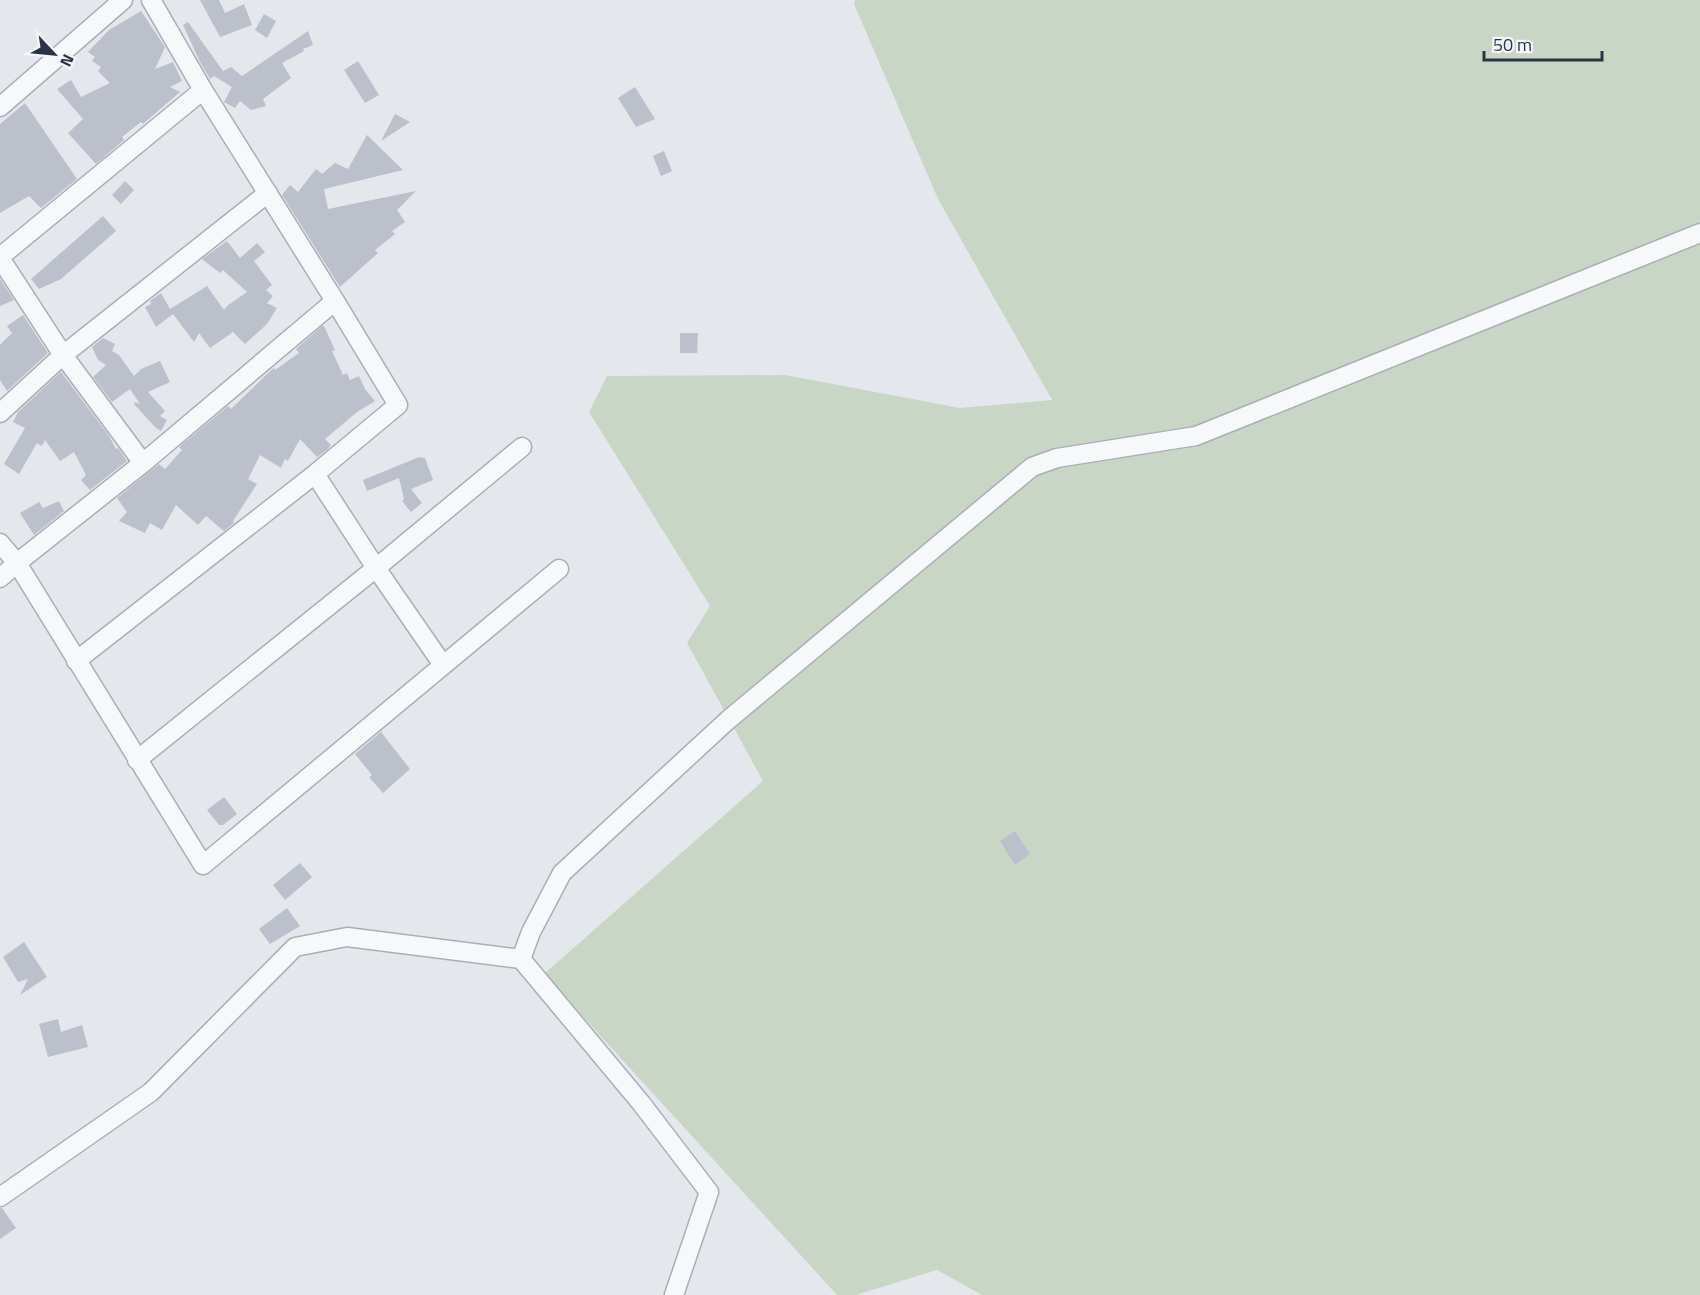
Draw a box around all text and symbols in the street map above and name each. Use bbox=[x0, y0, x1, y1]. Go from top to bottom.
north arrow bbox=[24, 24, 84, 84]
scale bar bbox=[1484, 24, 1602, 62]
text: 50 m bbox=[1493, 31, 1532, 58]
text: N bbox=[54, 50, 81, 71]

